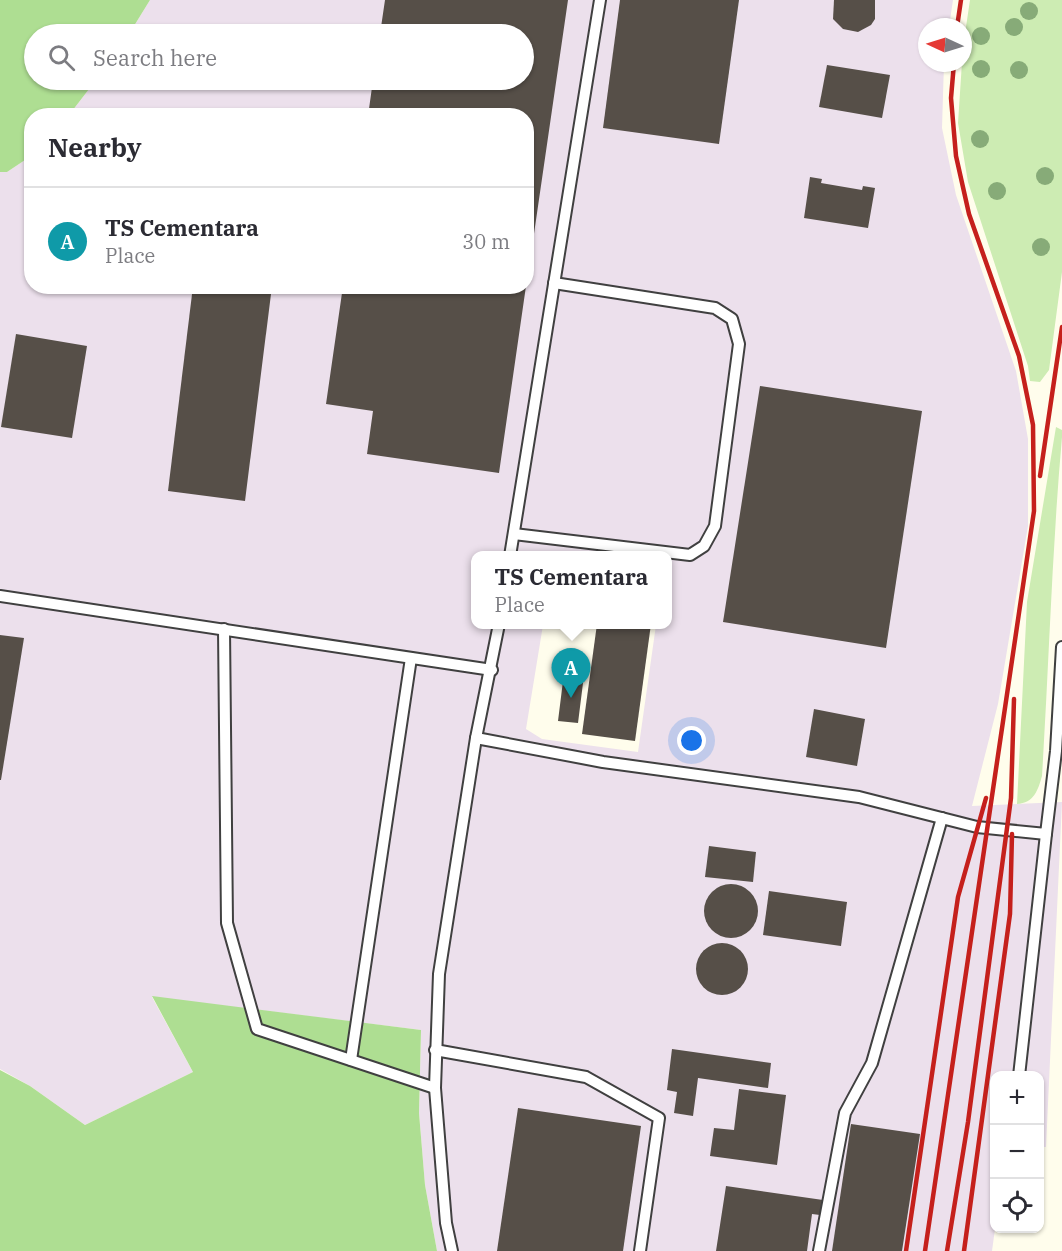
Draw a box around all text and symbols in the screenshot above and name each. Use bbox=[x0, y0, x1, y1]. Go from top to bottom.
north arrow bbox=[918, 18, 972, 72]
search box bbox=[24, 24, 534, 90]
icon: search bbox=[45, 41, 78, 74]
text: Search here bbox=[93, 43, 217, 72]
text: Nearby bbox=[48, 130, 142, 164]
text: TS Cementara bbox=[105, 213, 259, 242]
text: A bbox=[61, 228, 74, 255]
text: 30 m bbox=[462, 228, 510, 255]
text: Place bbox=[105, 242, 155, 269]
popup bbox=[471, 551, 672, 629]
text: TS Cementara bbox=[495, 562, 648, 591]
text: Place bbox=[495, 591, 545, 618]
pin: A bbox=[552, 648, 590, 698]
your location bbox=[677, 726, 706, 755]
map controls bbox=[990, 1071, 1044, 1233]
button: + bbox=[990, 1071, 1044, 1125]
button: − bbox=[990, 1125, 1044, 1179]
button: locate bbox=[990, 1179, 1044, 1233]

